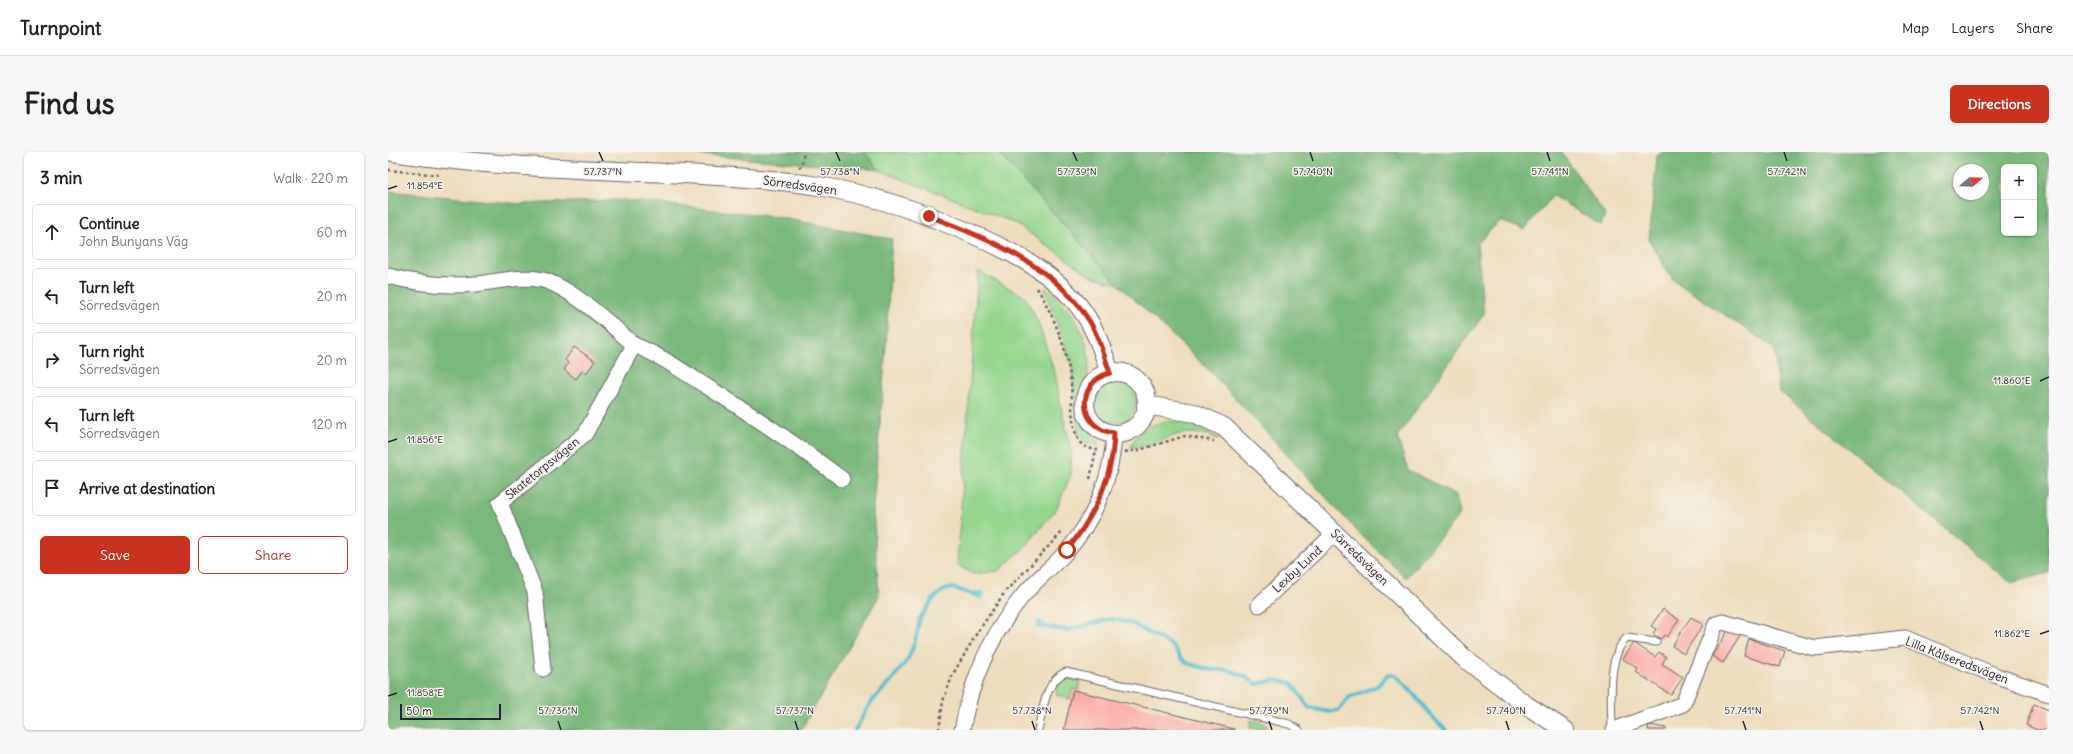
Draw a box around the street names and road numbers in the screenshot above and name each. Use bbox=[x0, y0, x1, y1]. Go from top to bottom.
street label: Sörredsvägen bbox=[762, 172, 838, 198]
street label: Skatetorpsvägen bbox=[502, 434, 582, 502]
street label: Sörredsvägen bbox=[1328, 526, 1392, 588]
street label: Lexby Lund bbox=[1269, 542, 1325, 596]
street label: Lilla Kålseredsvägen bbox=[1903, 633, 2011, 687]

